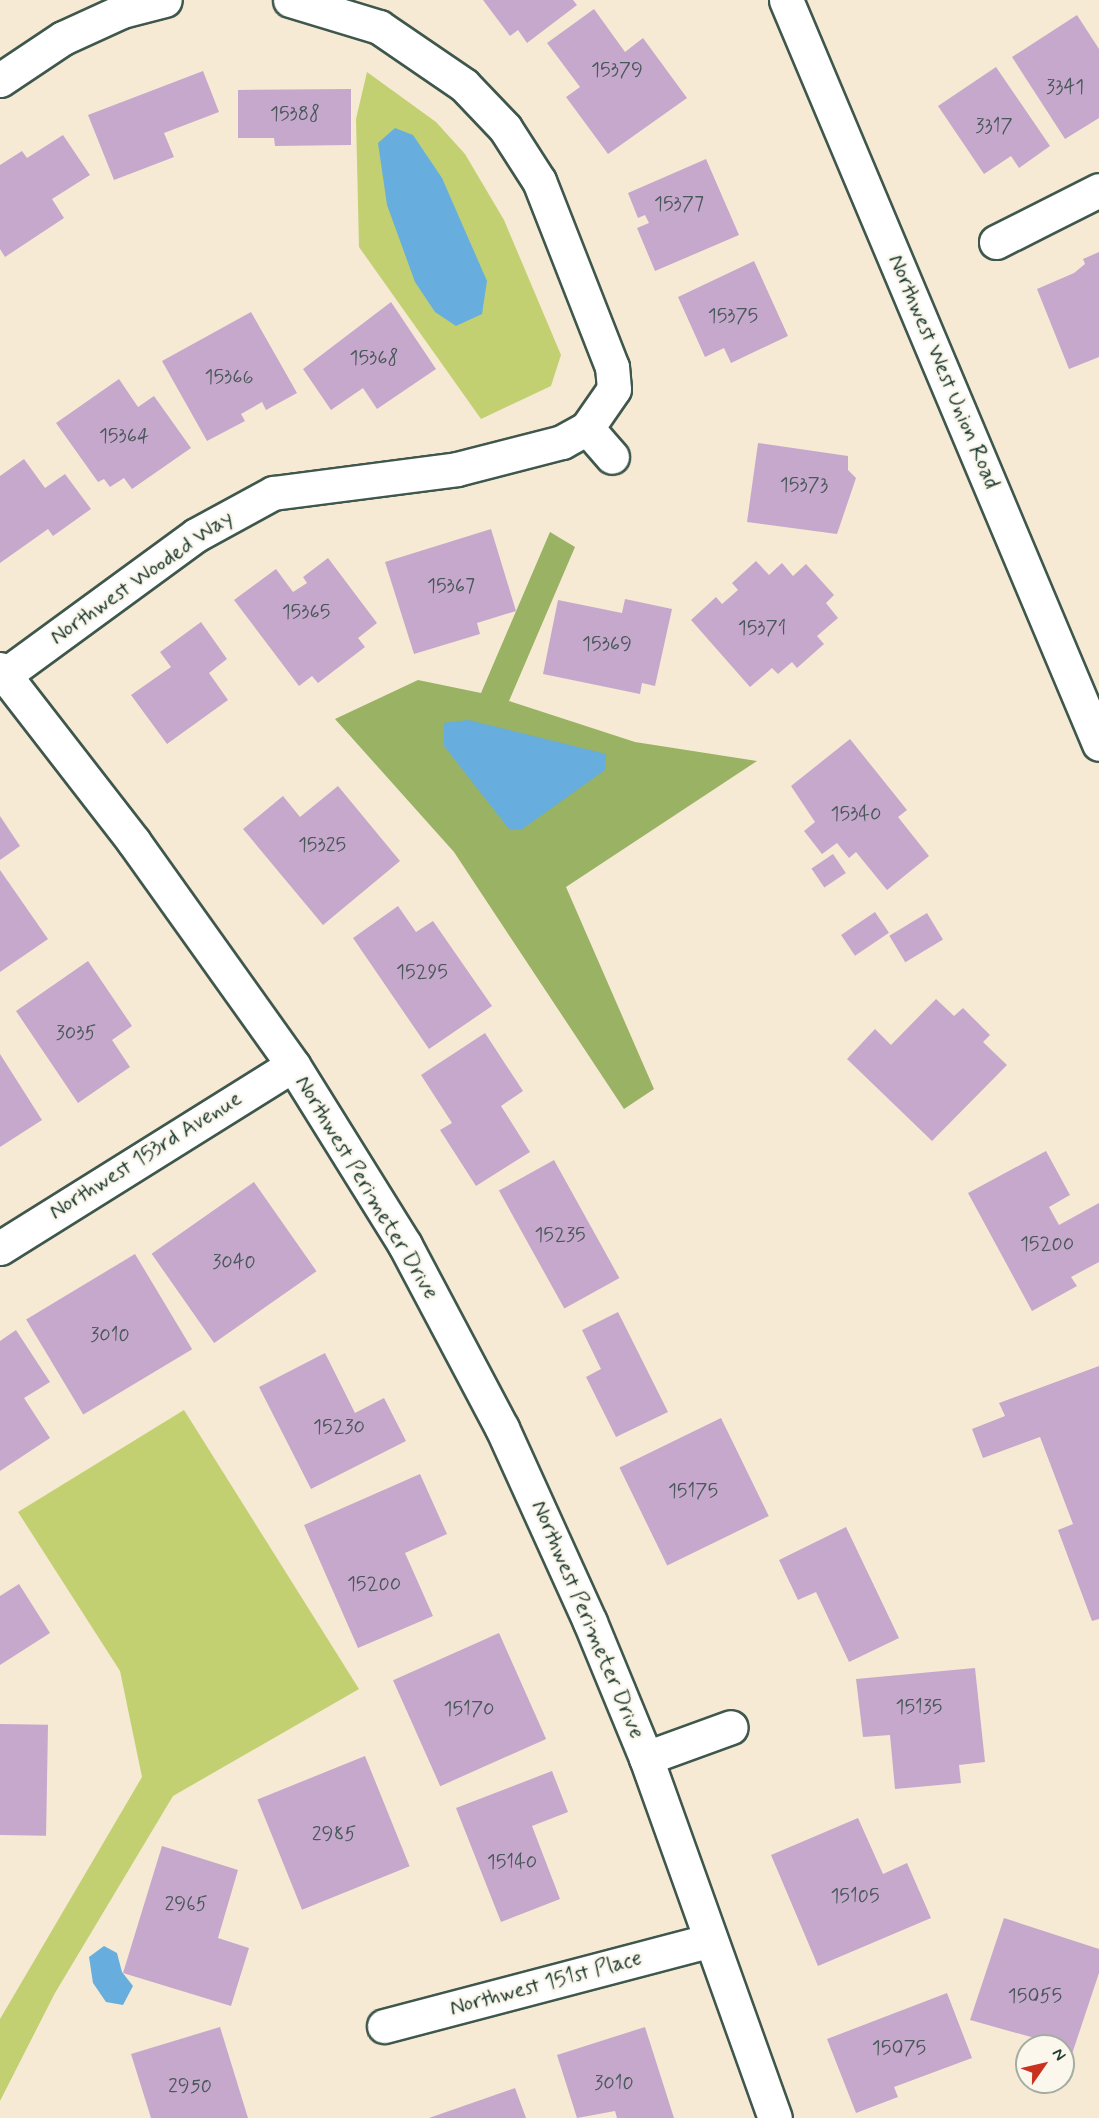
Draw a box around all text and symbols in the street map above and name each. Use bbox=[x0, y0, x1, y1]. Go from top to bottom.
house number: 15379 bbox=[591, 58, 643, 82]
house number: 3341 bbox=[1046, 75, 1084, 99]
house number: 15388 bbox=[270, 102, 320, 126]
house number: 3317 bbox=[975, 114, 1013, 138]
house number: 15377 bbox=[654, 192, 704, 216]
street label: Northwest West Union Road bbox=[882, 251, 1004, 493]
house number: 15375 bbox=[708, 304, 758, 328]
house number: 15368 bbox=[350, 346, 398, 370]
house number: 15366 bbox=[204, 365, 254, 389]
house number: 15364 bbox=[99, 424, 149, 448]
house number: 15373 bbox=[780, 473, 828, 497]
street label: Northwest Wooded Way bbox=[45, 505, 239, 651]
house number: 15367 bbox=[427, 574, 475, 598]
house number: 15365 bbox=[282, 600, 330, 624]
house number: 15371 bbox=[738, 616, 786, 640]
house number: 15369 bbox=[582, 632, 632, 656]
house number: 15340 bbox=[831, 802, 881, 826]
house number: 15325 bbox=[298, 833, 346, 857]
house number: 15295 bbox=[396, 960, 448, 984]
house number: 3035 bbox=[56, 1021, 96, 1045]
street label: Northwest Perimeter Drive bbox=[289, 1072, 443, 1304]
street label: Northwest 153rd Avenue bbox=[44, 1086, 248, 1226]
house number: 15235 bbox=[534, 1223, 586, 1247]
house number: 15200 bbox=[1020, 1232, 1074, 1256]
house number: 3040 bbox=[212, 1250, 256, 1274]
house number: 3010 bbox=[90, 1323, 130, 1347]
house number: 15230 bbox=[313, 1415, 365, 1439]
house number: 15175 bbox=[668, 1479, 718, 1503]
street label: Northwest Perimeter Drive bbox=[525, 1498, 649, 1742]
house number: 15200 bbox=[347, 1572, 401, 1596]
house number: 15135 bbox=[895, 1695, 943, 1719]
house number: 15170 bbox=[444, 1697, 494, 1721]
house number: 2985 bbox=[312, 1822, 356, 1846]
house number: 15140 bbox=[487, 1850, 537, 1874]
house number: 15105 bbox=[830, 1884, 880, 1908]
house number: 2965 bbox=[164, 1892, 208, 1916]
street label: Northwest 151st Place bbox=[447, 1946, 645, 2022]
house number: 15055 bbox=[1008, 1984, 1062, 2008]
north arrow bbox=[1015, 2034, 1075, 2094]
house number: 15075 bbox=[872, 2036, 926, 2060]
text: N bbox=[1047, 2044, 1070, 2065]
house number: 3010 bbox=[594, 2071, 634, 2095]
house number: 2950 bbox=[168, 2074, 212, 2098]

